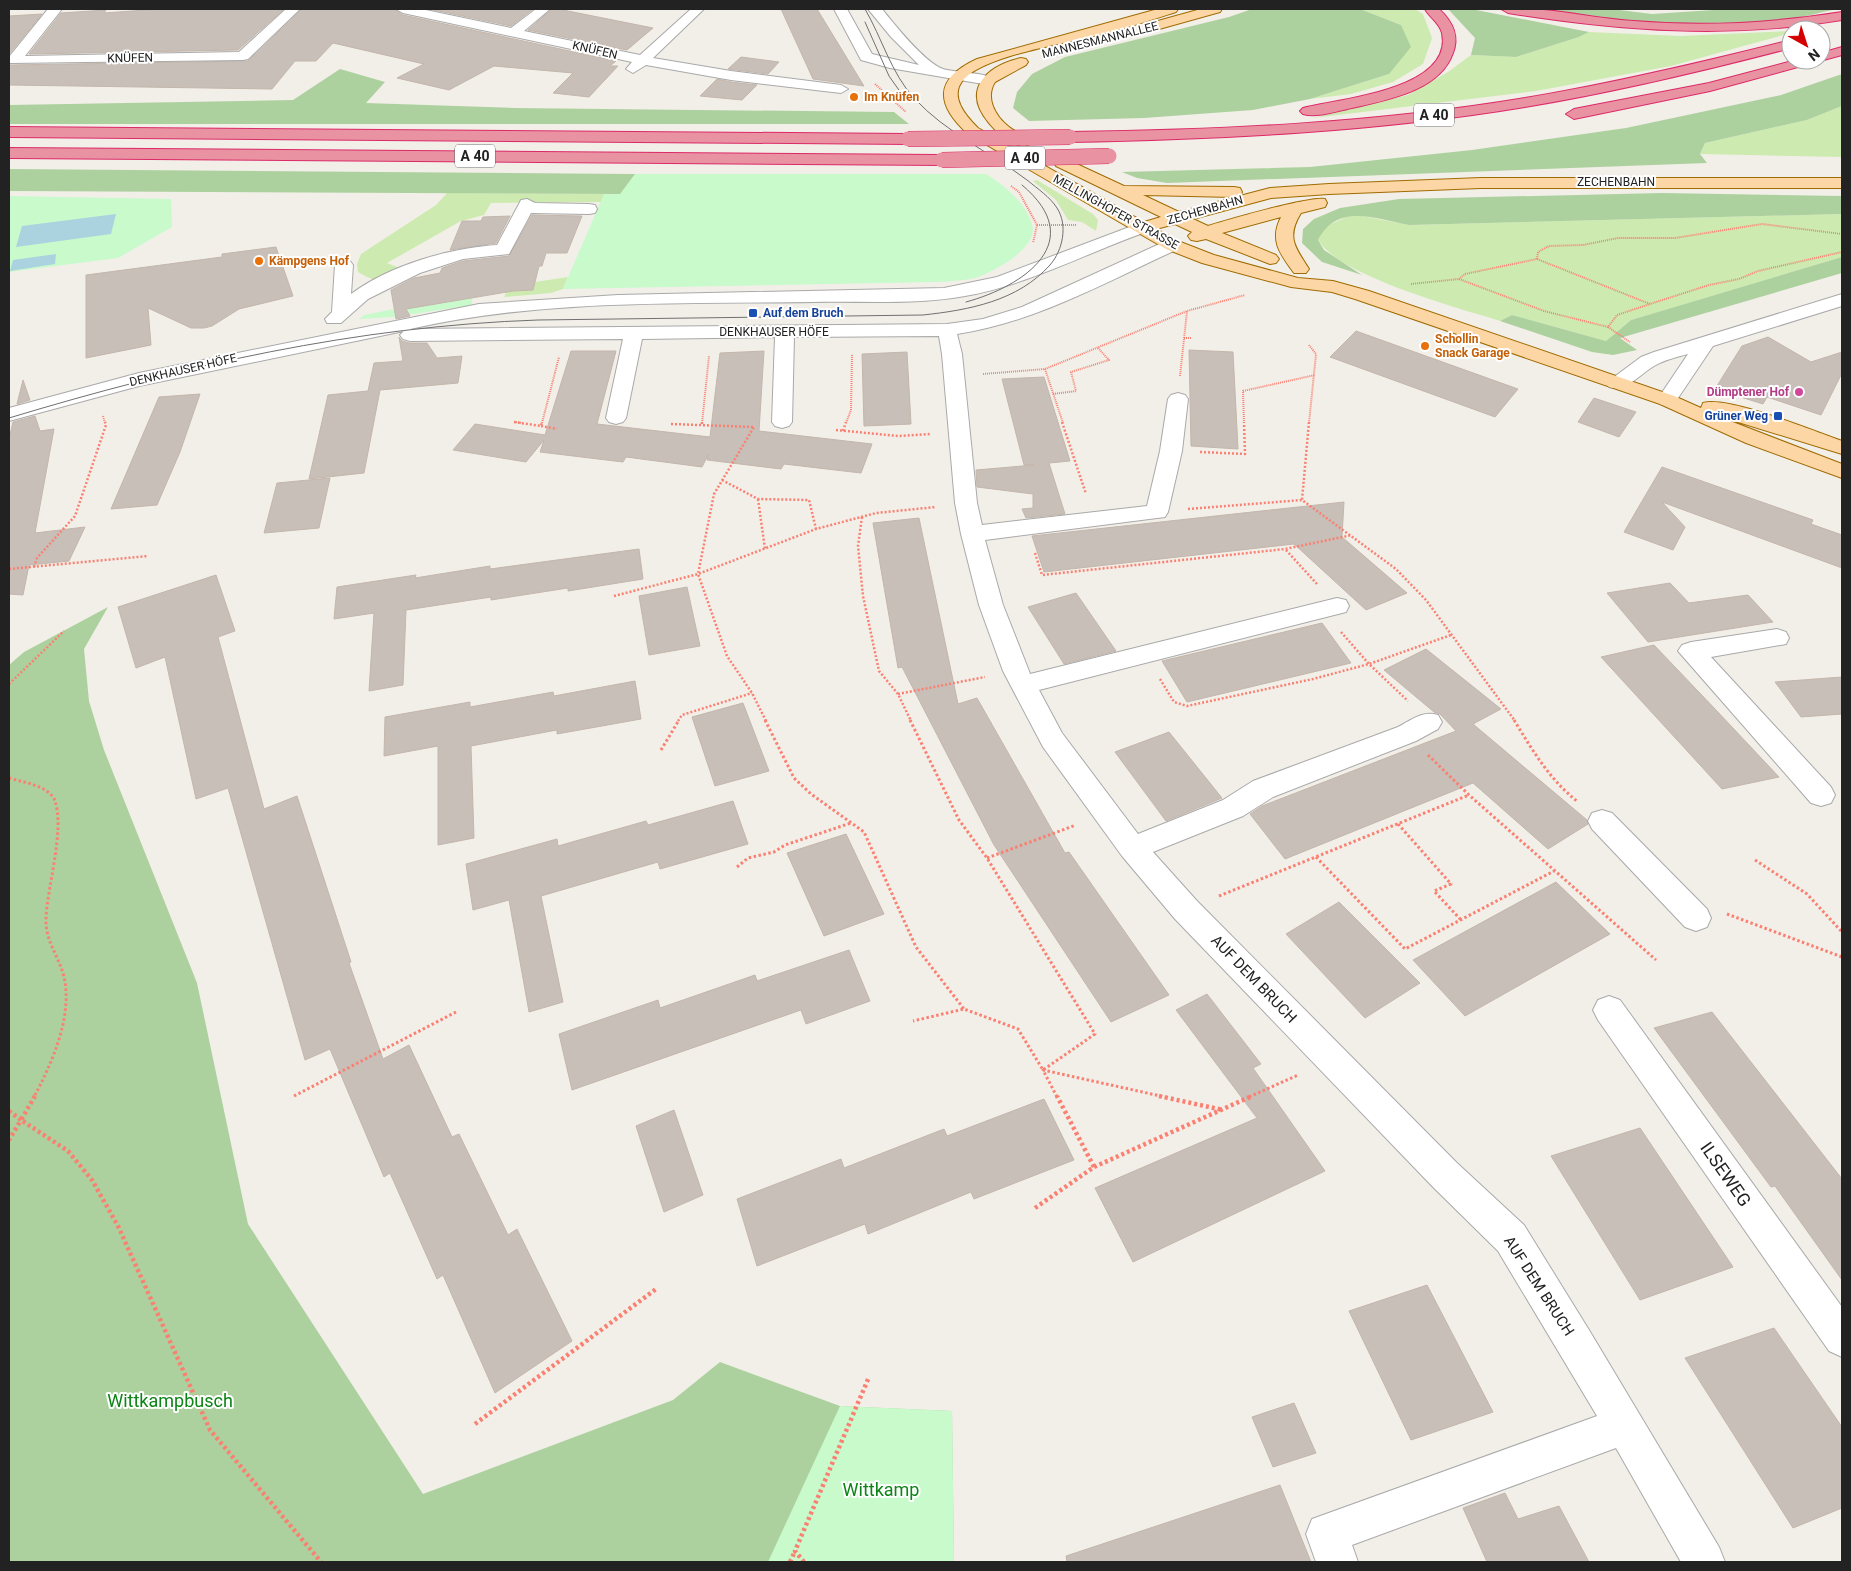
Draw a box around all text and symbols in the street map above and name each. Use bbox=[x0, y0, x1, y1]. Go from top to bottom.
street label: MANNESMANNALLEE bbox=[1040, 19, 1160, 61]
north arrow bbox=[1781, 20, 1831, 70]
street label: KNÜFEN bbox=[571, 37, 619, 62]
text: N bbox=[1805, 46, 1823, 64]
street label: KNÜFEN bbox=[107, 50, 153, 65]
place label: Im Knüfen bbox=[864, 90, 920, 104]
marker: Im Knüfen bbox=[848, 91, 860, 103]
road number: A 40 bbox=[1414, 104, 1454, 126]
road number: A 40 bbox=[455, 144, 495, 168]
road number: A 40 bbox=[1005, 146, 1045, 170]
street label: MELLINGHOFER STRASSE bbox=[1051, 172, 1181, 252]
street label: ZECHENBAHN bbox=[1577, 175, 1655, 189]
street label: ZECHENBAHN bbox=[1165, 192, 1245, 228]
place label: Kämpgens Hof bbox=[269, 254, 350, 268]
marker: Kämpgens Hof bbox=[253, 255, 265, 267]
place label: Auf dem Bruch bbox=[763, 306, 844, 320]
marker: Auf dem Bruch bbox=[747, 307, 759, 319]
street label: DENKHAUSER HÖFE bbox=[719, 324, 829, 339]
place label: Schollin Snack Garage bbox=[1435, 332, 1510, 360]
marker: Schollin Snack Garage bbox=[1419, 340, 1431, 352]
street label: DENKHAUSER HÖFE bbox=[128, 350, 238, 389]
place label: Dümptener Hof bbox=[1707, 385, 1790, 399]
marker: Dümptener Hof bbox=[1793, 386, 1805, 398]
place label: Grüner Weg bbox=[1704, 409, 1768, 423]
marker: Grüner Weg bbox=[1772, 410, 1784, 422]
street label: AUF DEM BRUCH bbox=[1207, 931, 1301, 1027]
street label: ILSEWEG bbox=[1696, 1138, 1756, 1210]
street label: AUF DEM BRUCH bbox=[1500, 1233, 1578, 1339]
park label: Wittkampbusch bbox=[107, 1390, 233, 1411]
park label: Wittkamp bbox=[843, 1479, 919, 1500]

